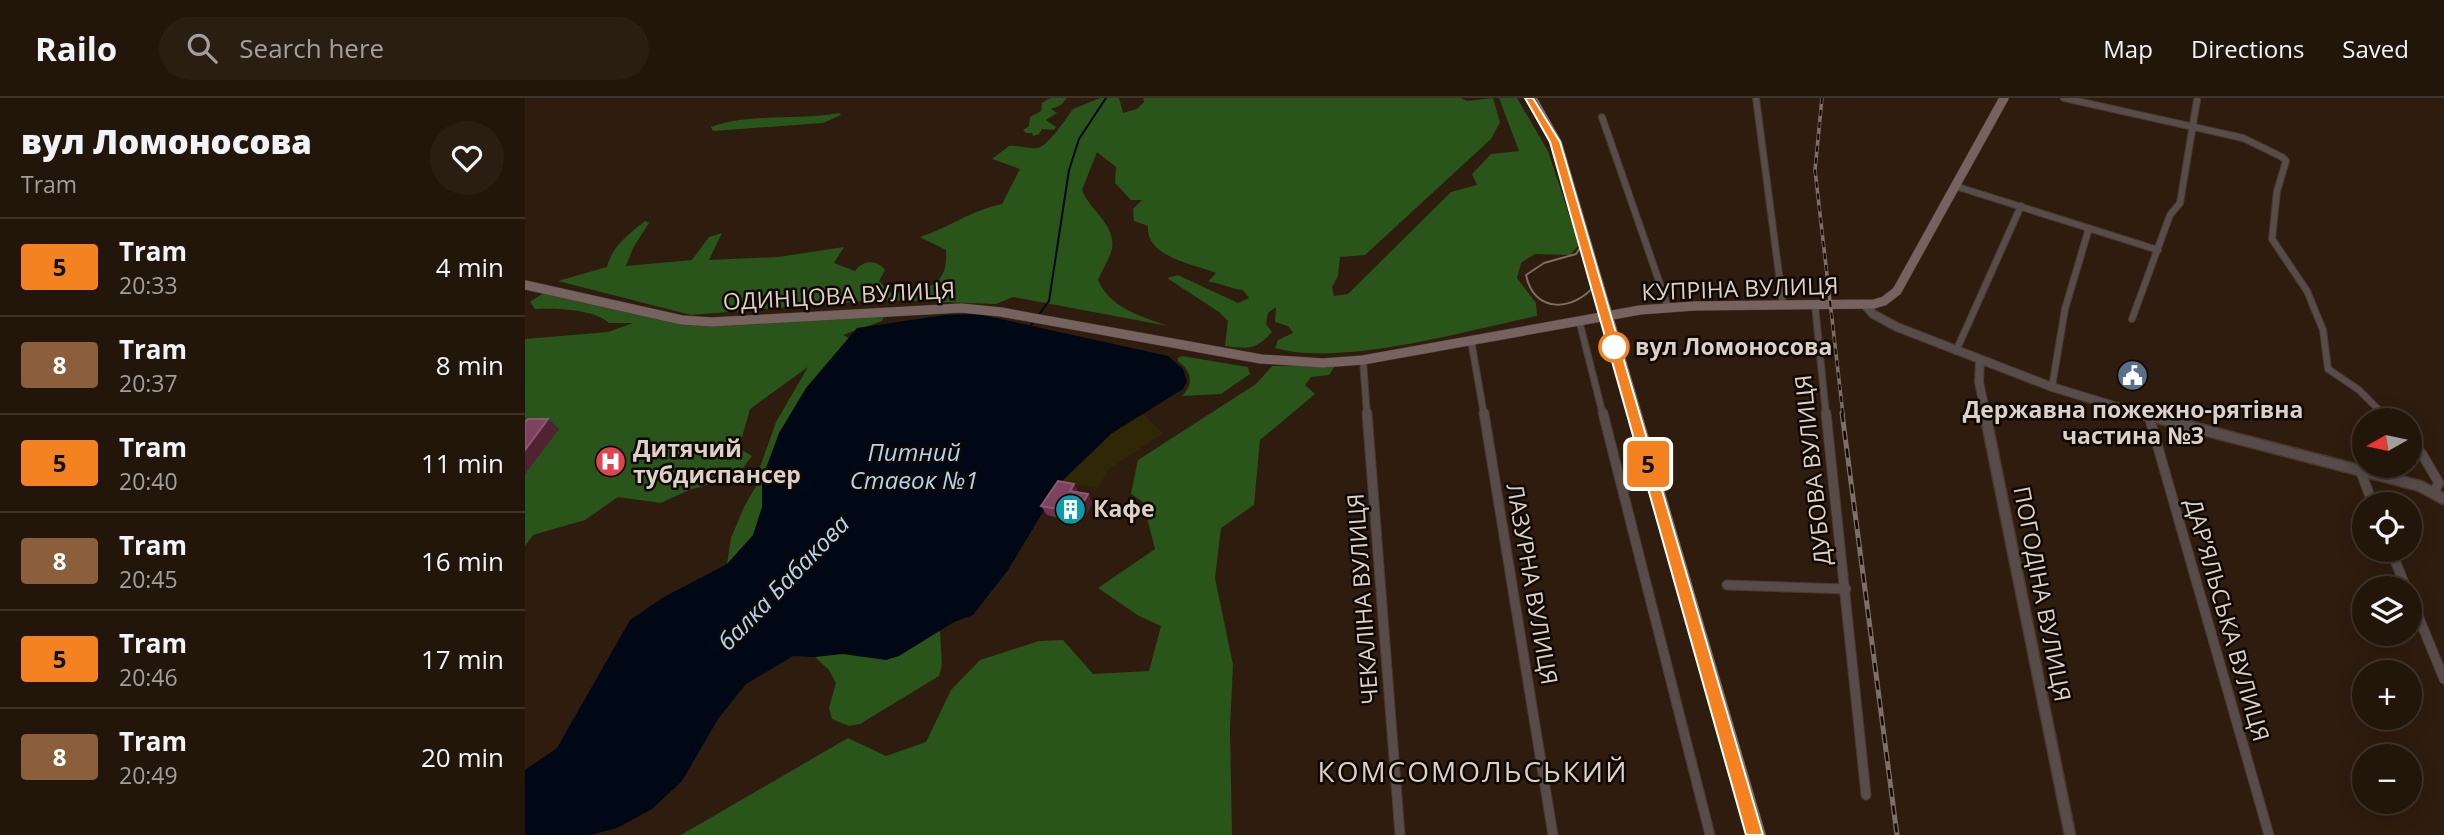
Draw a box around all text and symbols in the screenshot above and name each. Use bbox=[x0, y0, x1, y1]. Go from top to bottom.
search box bbox=[159, 17, 649, 80]
text: Railo bbox=[35, 26, 117, 71]
icon: search bbox=[183, 29, 221, 67]
text: Search here bbox=[239, 30, 384, 66]
text: Map bbox=[2103, 32, 2153, 65]
text: Directions bbox=[2191, 32, 2304, 65]
text: Saved bbox=[2342, 32, 2409, 65]
text: вул Ломоносова bbox=[21, 119, 312, 164]
button: heart bbox=[430, 121, 504, 195]
text: Tram bbox=[21, 168, 77, 200]
text: Tram bbox=[119, 233, 187, 269]
text: 4 min bbox=[436, 249, 504, 285]
text: 5 bbox=[53, 250, 66, 283]
text: 20:33 bbox=[119, 269, 178, 301]
street label: КУПРІНА ВУЛИЦЯ bbox=[1641, 269, 1839, 307]
street label: ОДИНЦОВА ВУЛИЦЯ bbox=[722, 273, 956, 317]
place label: вул Ломоносова bbox=[1635, 330, 1832, 362]
text: Tram bbox=[119, 331, 187, 367]
marker: вул Ломоносова bbox=[1599, 332, 1629, 362]
text: 8 min bbox=[436, 347, 504, 383]
text: 8 bbox=[53, 348, 66, 381]
public building icon: Державна пожежно-рятівна частина №3 bbox=[2116, 359, 2150, 393]
text: 20:37 bbox=[119, 367, 178, 399]
street label: ДУБОВА ВУЛИЦЯ bbox=[1786, 373, 1838, 567]
place label: Державна пожежно-рятівна частина №3 bbox=[1963, 393, 2303, 451]
north arrow bbox=[2352, 408, 2422, 478]
map controls bbox=[2352, 408, 2422, 814]
text: Tram bbox=[119, 429, 187, 465]
place label: Дитячий тубдиспансер bbox=[633, 432, 801, 490]
water label: Питний Ставок №1 bbox=[850, 435, 978, 496]
line badge: 5 bbox=[1625, 441, 1671, 487]
text: 11 min bbox=[421, 445, 504, 481]
hospital icon: Дитячий тубдиспансер bbox=[593, 445, 627, 479]
text: 5 bbox=[53, 446, 66, 479]
text: 5 bbox=[1641, 447, 1655, 480]
text: 20:40 bbox=[119, 465, 178, 497]
street label: ЛАЗУРНА ВУЛИЦЯ bbox=[1500, 481, 1566, 687]
street label: ПОГОДІНА ВУЛИЦЯ bbox=[2006, 484, 2080, 704]
building icon: Кафе bbox=[1053, 492, 1087, 526]
place label: Кафе bbox=[1093, 492, 1155, 524]
street label: ЧЕКАЛІНА ВУЛИЦЯ bbox=[1339, 492, 1385, 706]
button: locate bbox=[2352, 492, 2422, 562]
street label: ДАР’ЯЛЬСЬКА ВУЛИЦЯ bbox=[2178, 495, 2278, 745]
water label: балка Бабакова bbox=[710, 507, 856, 657]
text: Tram bbox=[119, 527, 187, 563]
text: 16 min bbox=[421, 543, 504, 579]
text: 8 bbox=[53, 544, 66, 577]
text: 20:45 bbox=[119, 563, 178, 595]
button: layers bbox=[2352, 576, 2422, 646]
text: Tram bbox=[119, 625, 187, 661]
text: 17 min bbox=[421, 641, 504, 677]
text: 5 bbox=[53, 642, 66, 675]
button: + bbox=[2352, 660, 2422, 730]
text: 20:46 bbox=[119, 661, 178, 693]
text: Tram bbox=[119, 723, 187, 759]
text: 20 min bbox=[421, 739, 504, 775]
text: 8 bbox=[53, 740, 66, 773]
button: − bbox=[2352, 744, 2422, 814]
district label: КОМСОМОЛЬСЬКИЙ bbox=[1318, 752, 1628, 790]
text: 20:49 bbox=[119, 759, 178, 791]

